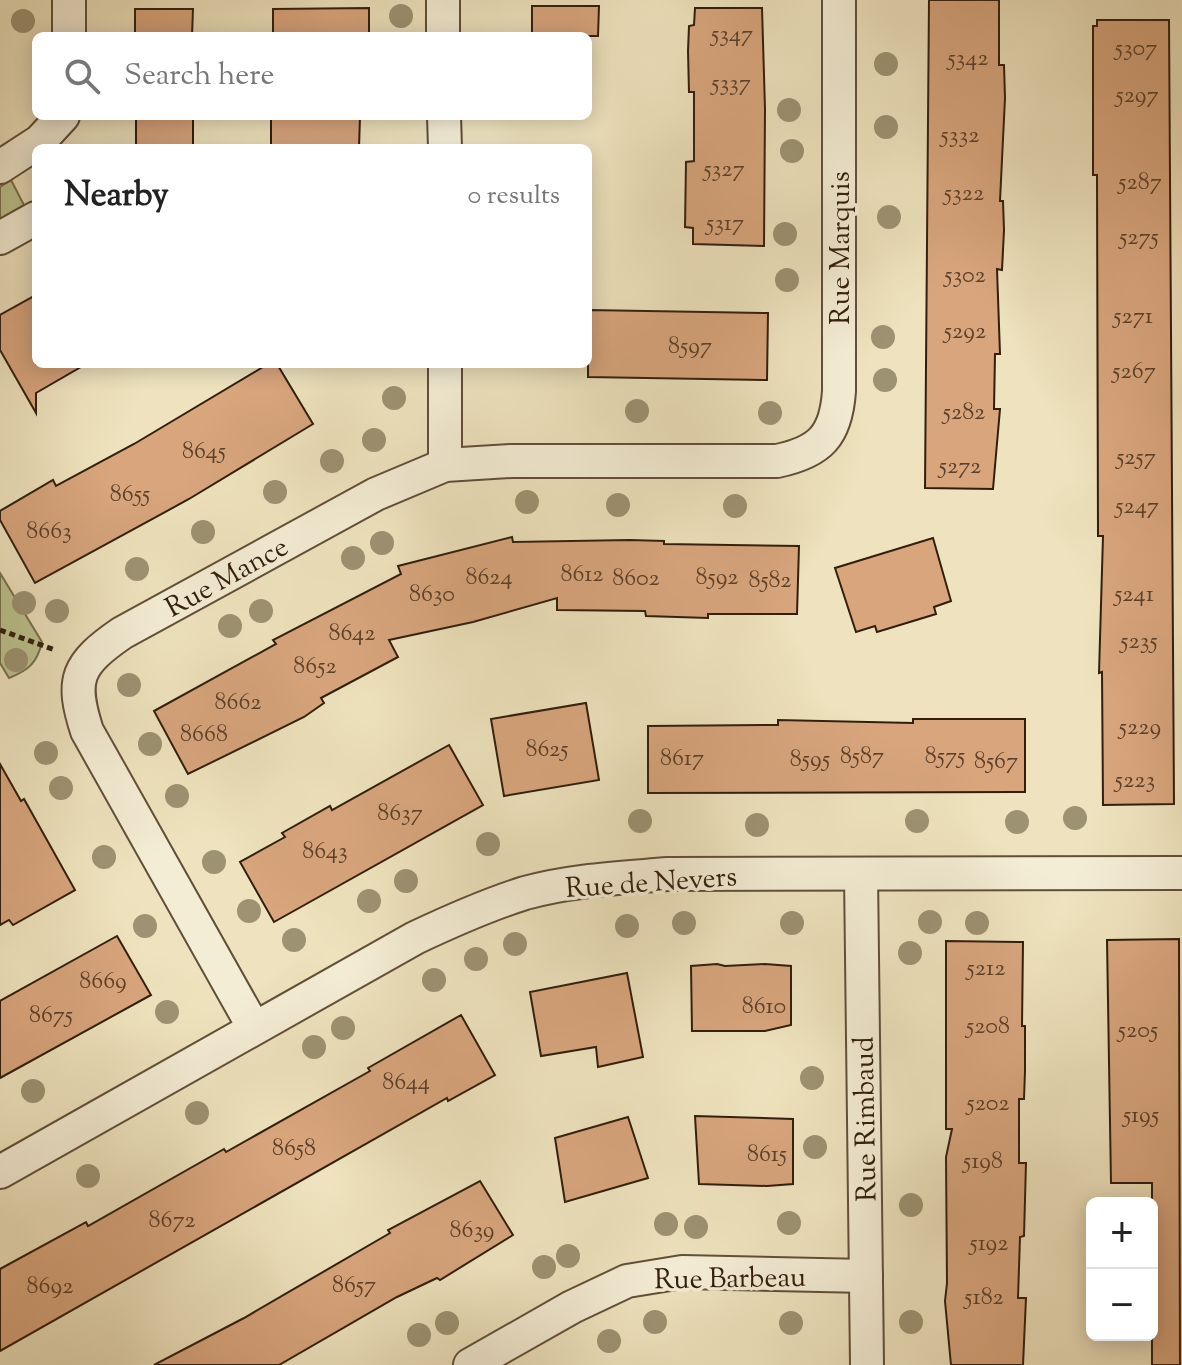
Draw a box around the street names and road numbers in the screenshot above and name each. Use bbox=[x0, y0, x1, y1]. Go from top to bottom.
street label: Rue Marquis bbox=[822, 171, 862, 325]
street label: Rue Mance bbox=[159, 528, 296, 629]
street label: Rue de Nevers bbox=[564, 858, 738, 910]
street label: Rue Rimbaud bbox=[846, 1036, 888, 1202]
street label: Rue Barbeau bbox=[654, 1259, 806, 1301]

